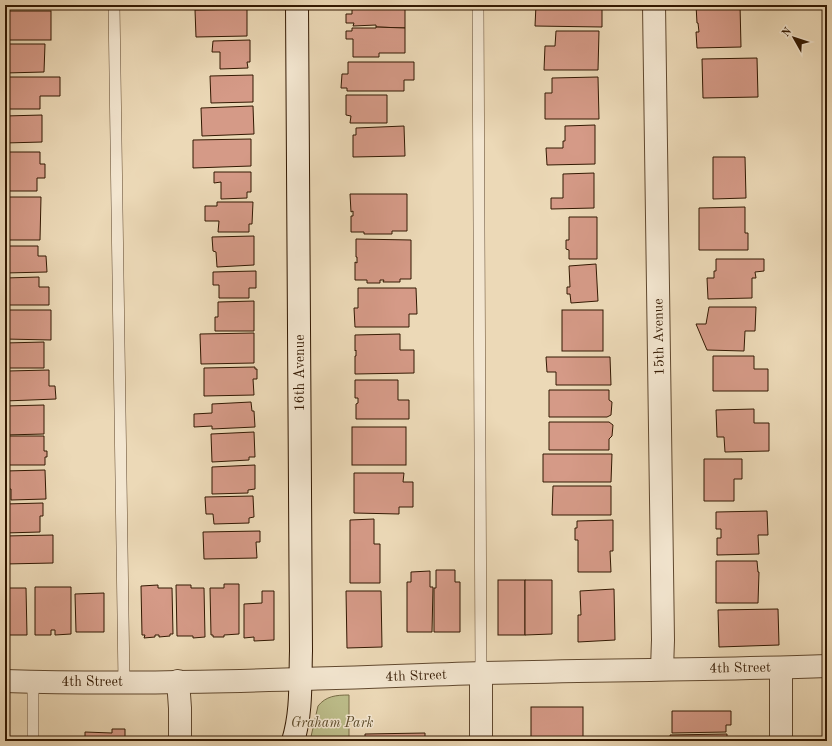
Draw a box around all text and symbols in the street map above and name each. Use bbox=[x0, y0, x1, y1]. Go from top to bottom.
north arrow bbox=[774, 18, 814, 58]
text: N bbox=[780, 25, 795, 39]
street label: 15th Avenue bbox=[651, 298, 667, 376]
street label: 16th Avenue bbox=[293, 334, 307, 412]
street label: 4th Street bbox=[709, 660, 771, 676]
street label: 4th Street bbox=[385, 668, 447, 684]
street label: 4th Street bbox=[61, 675, 123, 689]
park label: Graham Park bbox=[291, 716, 373, 730]

